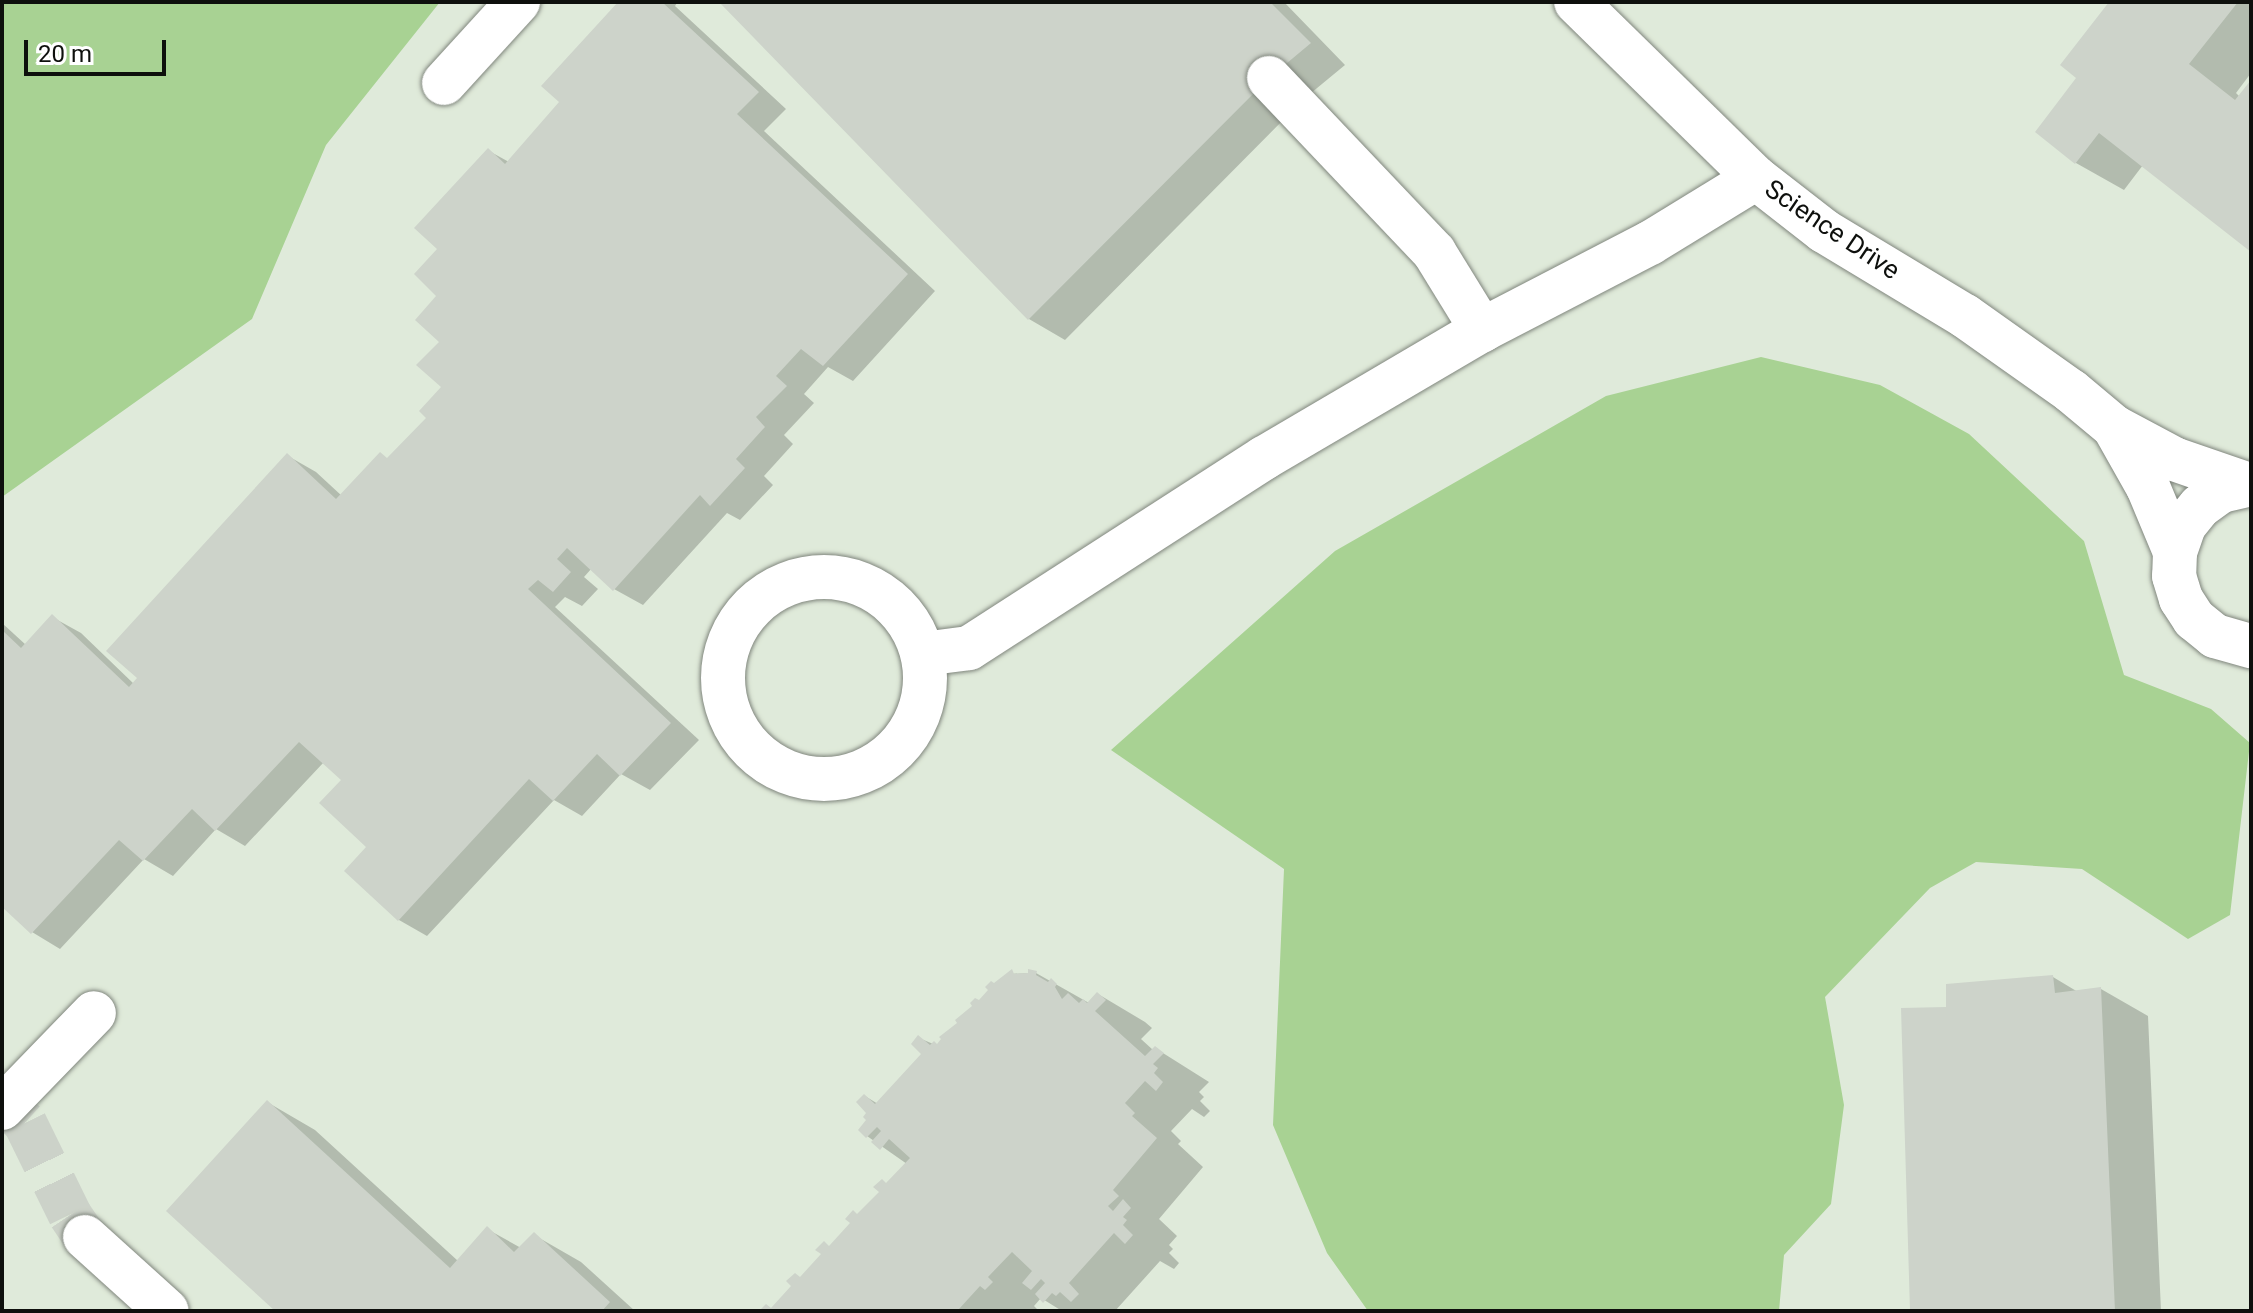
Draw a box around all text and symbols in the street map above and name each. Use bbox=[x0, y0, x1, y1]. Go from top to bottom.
scale bar bbox=[28, 24, 170, 74]
text: 20 m bbox=[38, 40, 92, 68]
street label: Science Drive bbox=[1759, 174, 1905, 286]

